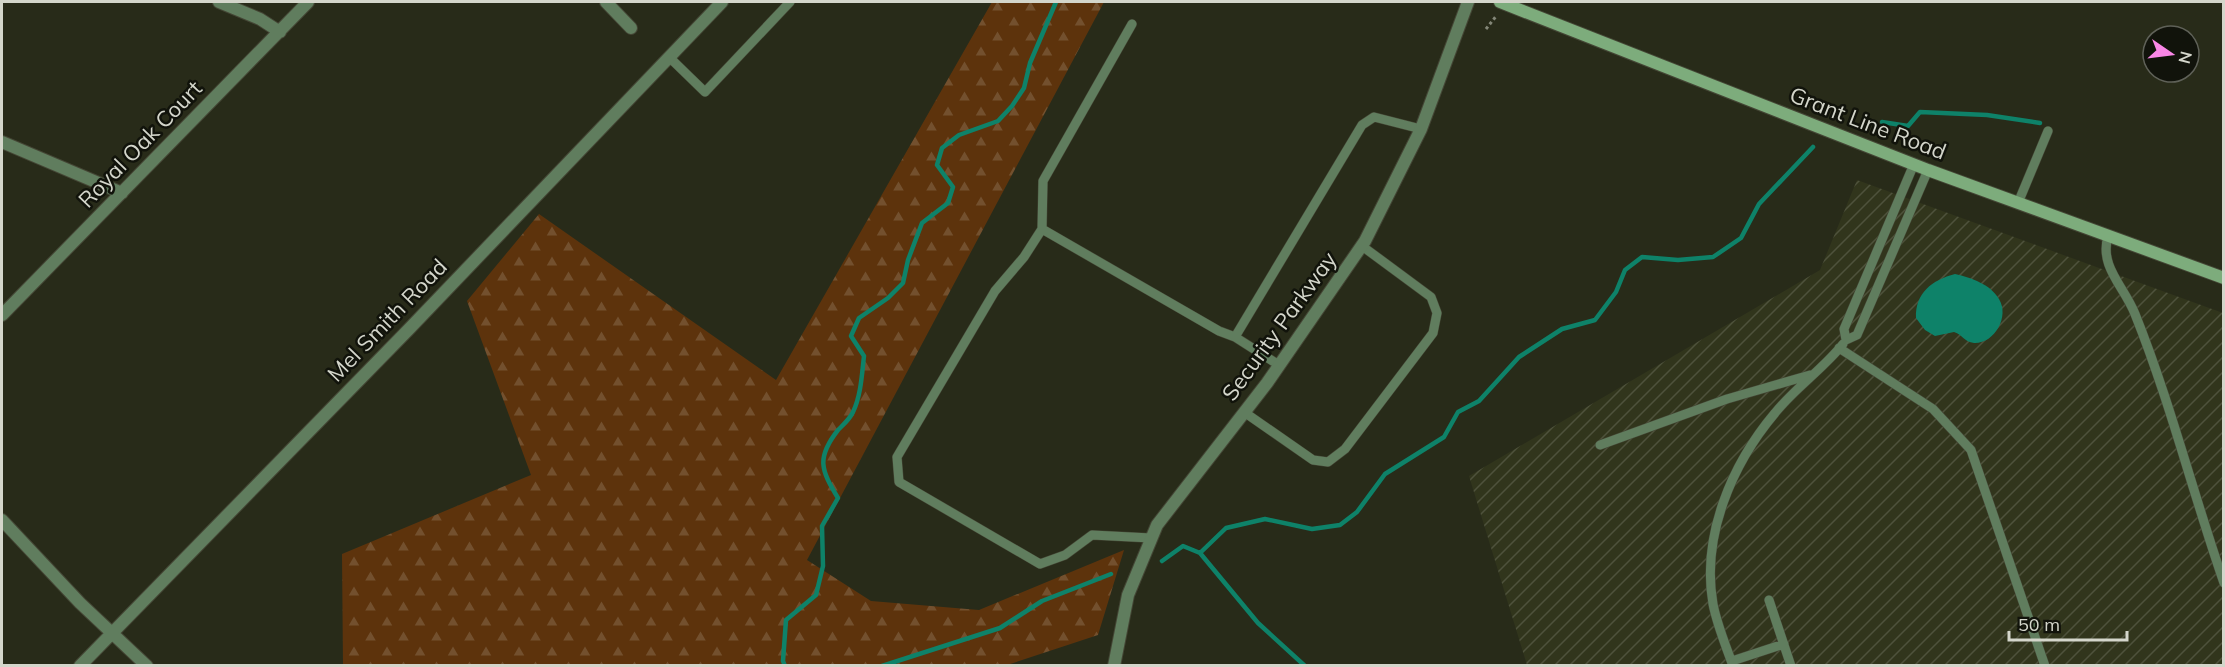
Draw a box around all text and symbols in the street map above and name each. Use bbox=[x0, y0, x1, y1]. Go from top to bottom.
north arrow bbox=[2141, 24, 2201, 84]
text: N bbox=[2174, 49, 2197, 66]
street label: Royal Oak Court bbox=[72, 74, 208, 213]
street label: Grant Line Road bbox=[1786, 80, 1950, 166]
street label: Security Parkway bbox=[1216, 246, 1343, 406]
street label: Mel Smith Road bbox=[321, 253, 453, 387]
scale bar bbox=[2009, 604, 2128, 642]
text: 50 m bbox=[2018, 613, 2060, 636]

